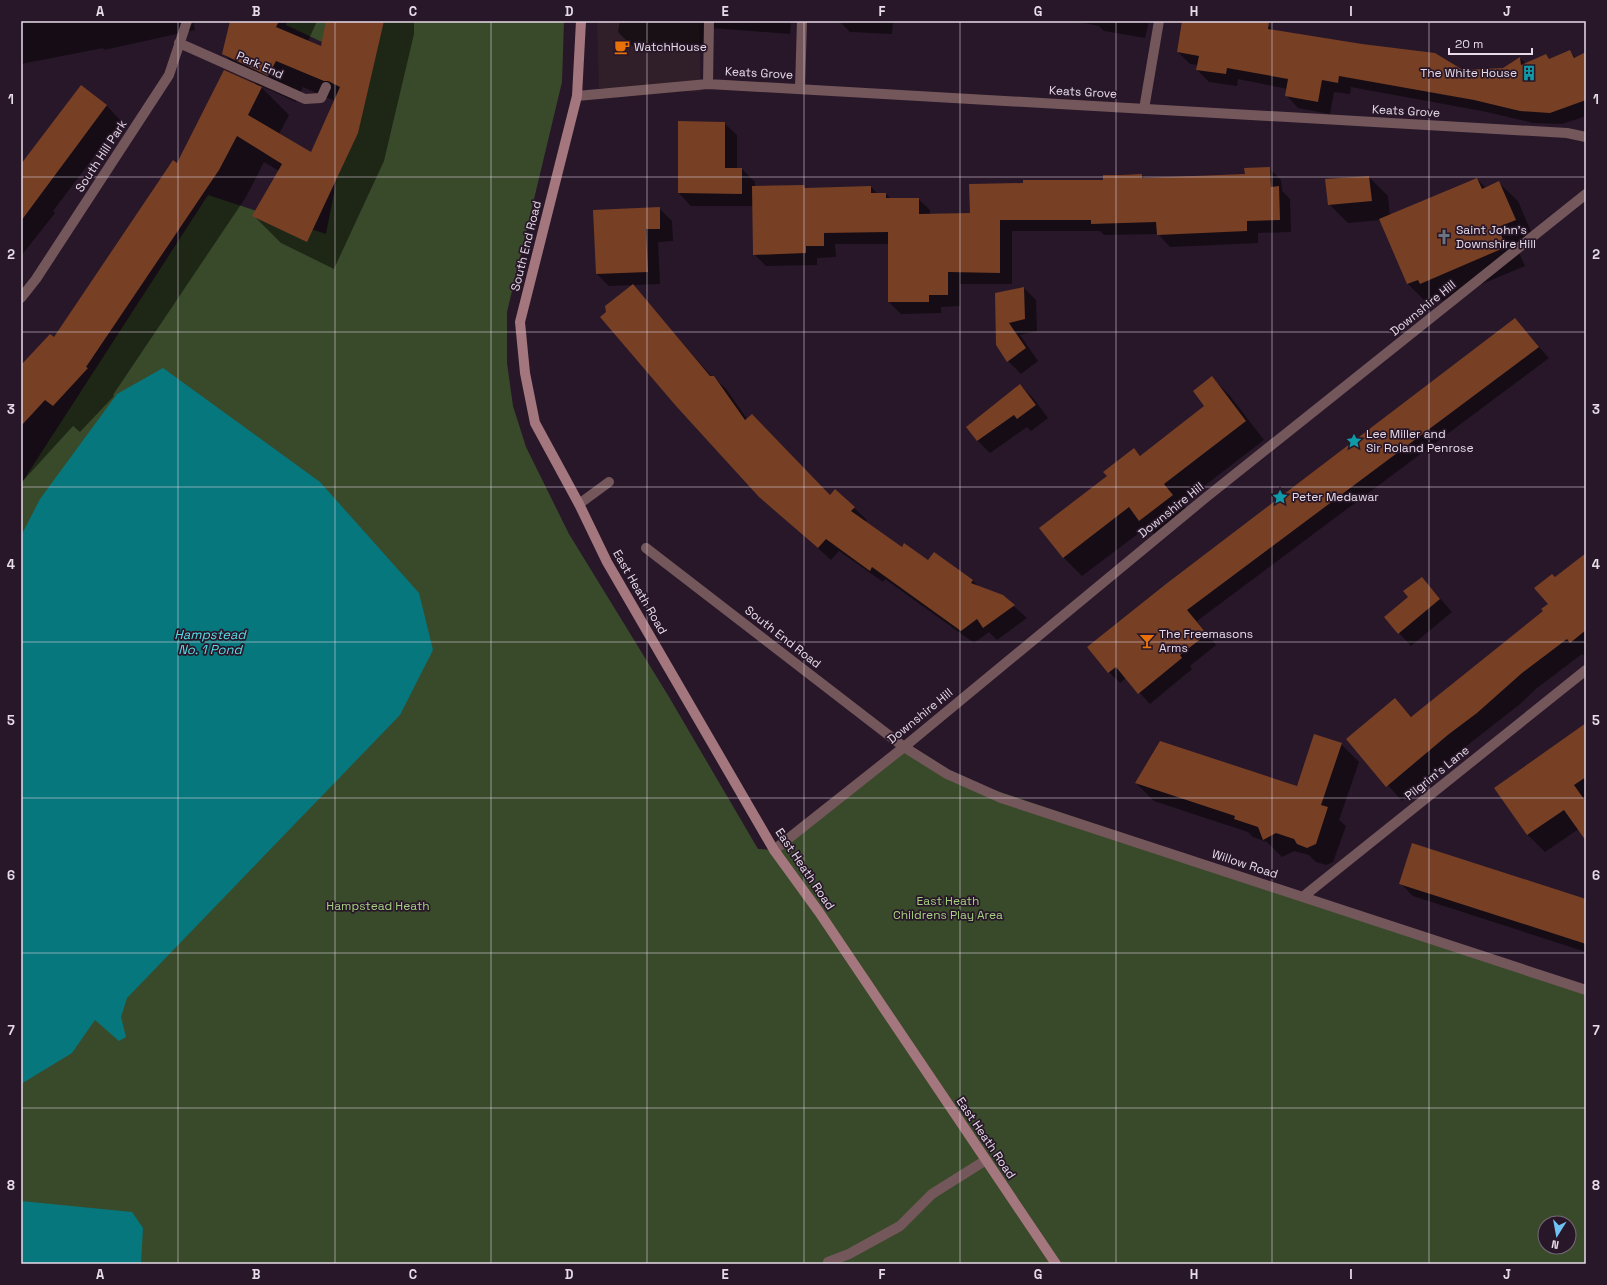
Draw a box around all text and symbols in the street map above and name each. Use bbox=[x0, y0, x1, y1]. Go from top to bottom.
text: A bbox=[96, 3, 105, 20]
text: B bbox=[252, 3, 261, 20]
text: C bbox=[409, 3, 417, 20]
text: D bbox=[565, 3, 574, 20]
text: E bbox=[721, 3, 729, 20]
text: F bbox=[879, 3, 886, 20]
text: G bbox=[1034, 3, 1042, 20]
text: H bbox=[1190, 3, 1198, 20]
text: I bbox=[1349, 3, 1353, 20]
text: J bbox=[1503, 3, 1511, 20]
scale bar bbox=[1449, 30, 1532, 56]
text: 20 m bbox=[1455, 36, 1483, 52]
cafe icon: WatchHouse bbox=[613, 38, 631, 56]
place label: WatchHouse bbox=[634, 39, 707, 55]
street label: Park End bbox=[234, 48, 286, 82]
street label: Keats Grove bbox=[724, 63, 794, 83]
building icon: The White House bbox=[1520, 64, 1538, 82]
place label: The White House bbox=[1420, 65, 1517, 81]
street label: Keats Grove bbox=[1048, 82, 1118, 102]
text: 1 bbox=[8, 91, 14, 108]
text: 1 bbox=[1593, 91, 1599, 108]
street label: Keats Grove bbox=[1371, 101, 1441, 121]
street label: South Hill Park bbox=[72, 116, 131, 195]
street label: South End Road bbox=[507, 199, 545, 293]
place label: Saint John's Downshire Hill bbox=[1456, 222, 1536, 252]
church icon: Saint John's Downshire Hill bbox=[1435, 228, 1453, 246]
text: 2 bbox=[7, 246, 15, 263]
text: 2 bbox=[1592, 246, 1600, 263]
street label: Downshire Hill bbox=[1387, 277, 1459, 339]
text: 3 bbox=[7, 401, 15, 418]
text: 3 bbox=[1592, 401, 1600, 418]
place label: Lee Miller and Sir Roland Penrose bbox=[1366, 426, 1474, 456]
place icon: Lee Miller and Sir Roland Penrose bbox=[1345, 432, 1363, 450]
street label: Downshire Hill bbox=[1135, 479, 1207, 541]
place icon: Peter Medawar bbox=[1271, 488, 1289, 506]
place label: Peter Medawar bbox=[1292, 489, 1379, 505]
street label: East Heath Road bbox=[609, 547, 671, 637]
text: 4 bbox=[7, 556, 15, 573]
text: 4 bbox=[1592, 556, 1600, 573]
street label: South End Road bbox=[742, 602, 824, 672]
water label: Hampstead No. 1 Pond bbox=[174, 626, 247, 658]
place label: The Freemasons Arms bbox=[1159, 626, 1253, 656]
bar icon: The Freemasons Arms bbox=[1138, 632, 1156, 650]
street label: Downshire Hill bbox=[884, 685, 956, 747]
text: 5 bbox=[7, 712, 15, 729]
text: 5 bbox=[1592, 712, 1600, 729]
street label: Pilgrim's Lane bbox=[1401, 742, 1473, 804]
street label: East Heath Road bbox=[772, 825, 838, 913]
street label: Willow Road bbox=[1210, 846, 1280, 882]
text: 6 bbox=[7, 867, 15, 884]
text: 6 bbox=[1592, 867, 1600, 884]
park label: East Heath Childrens Play Area bbox=[893, 893, 1003, 923]
park label: Hampstead Heath bbox=[326, 898, 430, 914]
text: 7 bbox=[7, 1022, 15, 1039]
text: 7 bbox=[1592, 1022, 1600, 1039]
street label: East Heath Road bbox=[953, 1094, 1019, 1182]
text: 8 bbox=[7, 1177, 15, 1194]
text: 8 bbox=[1592, 1177, 1600, 1194]
north arrow bbox=[1537, 1215, 1577, 1255]
text: N bbox=[1550, 1237, 1560, 1252]
text: A bbox=[96, 1266, 105, 1283]
text: B bbox=[252, 1266, 261, 1283]
text: C bbox=[409, 1266, 417, 1283]
text: D bbox=[565, 1266, 574, 1283]
text: E bbox=[721, 1266, 729, 1283]
text: F bbox=[879, 1266, 886, 1283]
text: G bbox=[1034, 1266, 1042, 1283]
text: H bbox=[1190, 1266, 1198, 1283]
text: I bbox=[1349, 1266, 1353, 1283]
text: J bbox=[1503, 1266, 1511, 1283]

